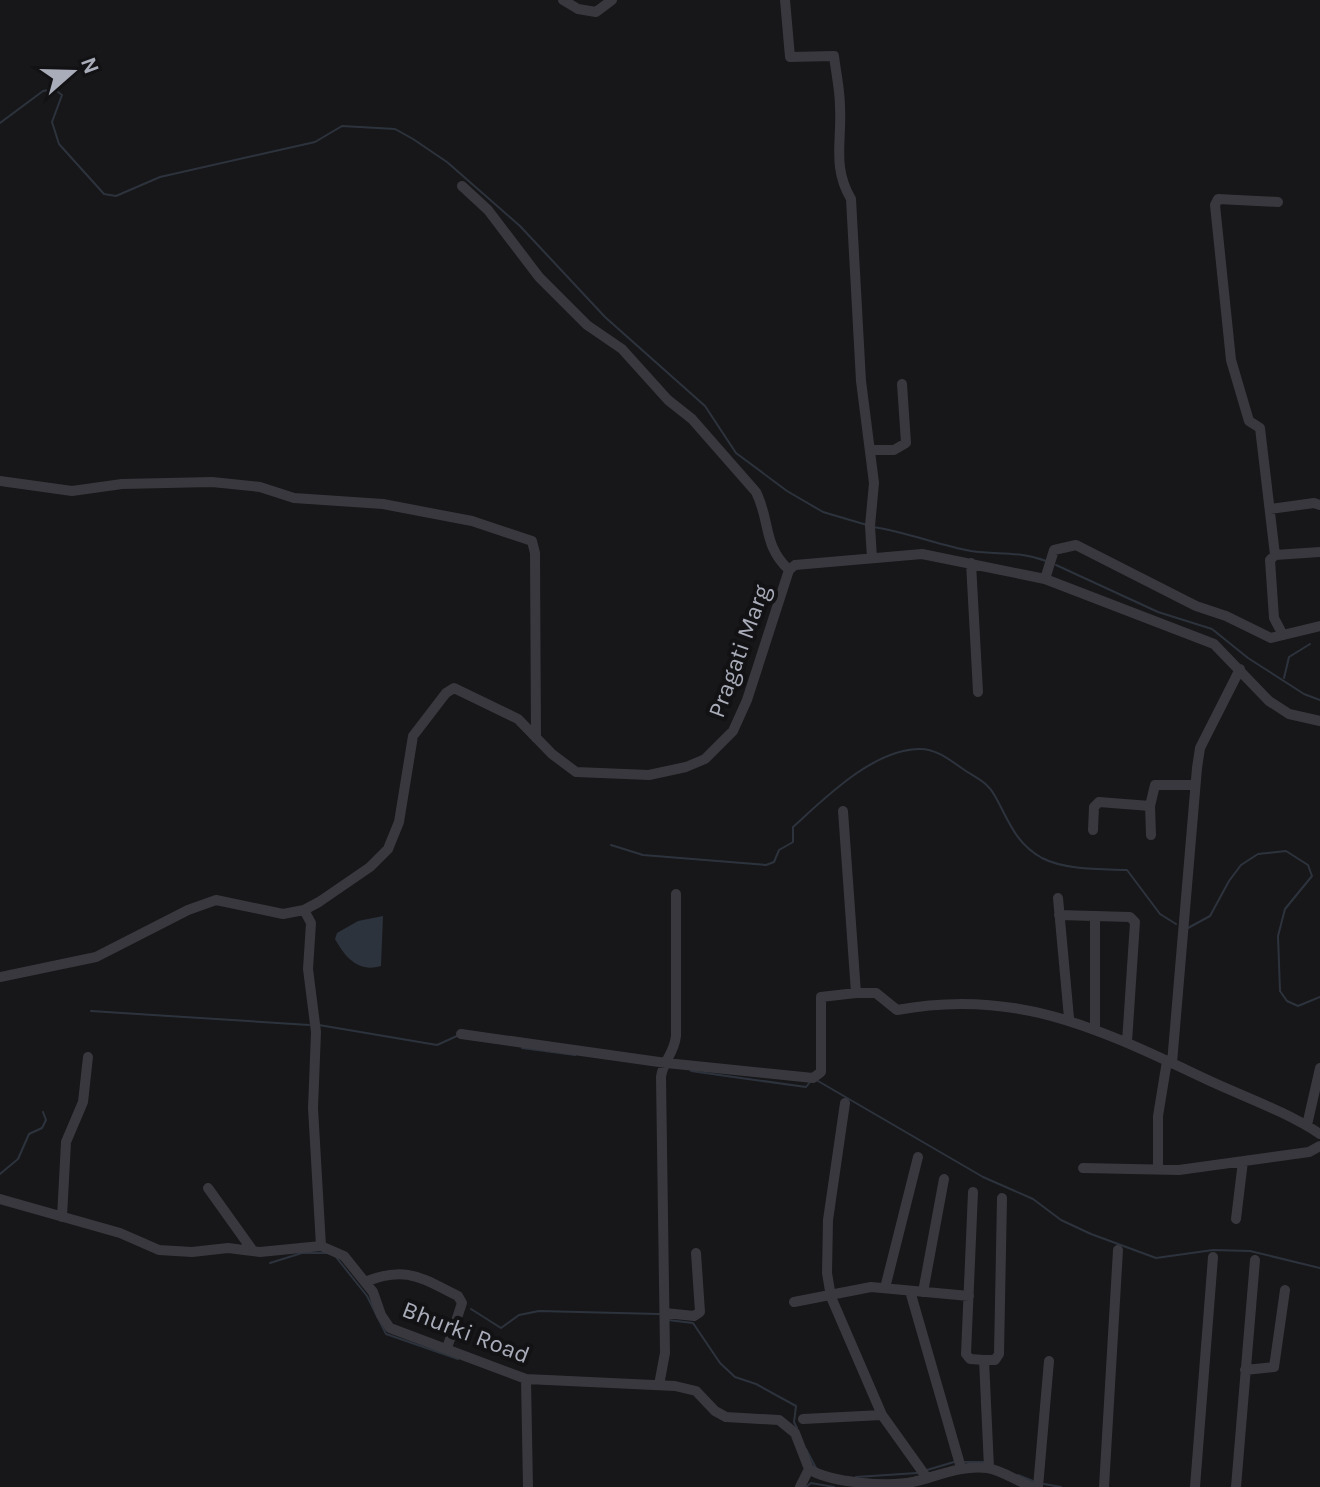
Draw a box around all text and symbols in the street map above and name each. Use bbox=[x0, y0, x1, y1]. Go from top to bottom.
north arrow bbox=[32, 32, 112, 112]
text: N bbox=[75, 54, 105, 77]
street label: Pragati Marg bbox=[702, 580, 776, 721]
street label: Bhurki Road bbox=[398, 1295, 534, 1369]

